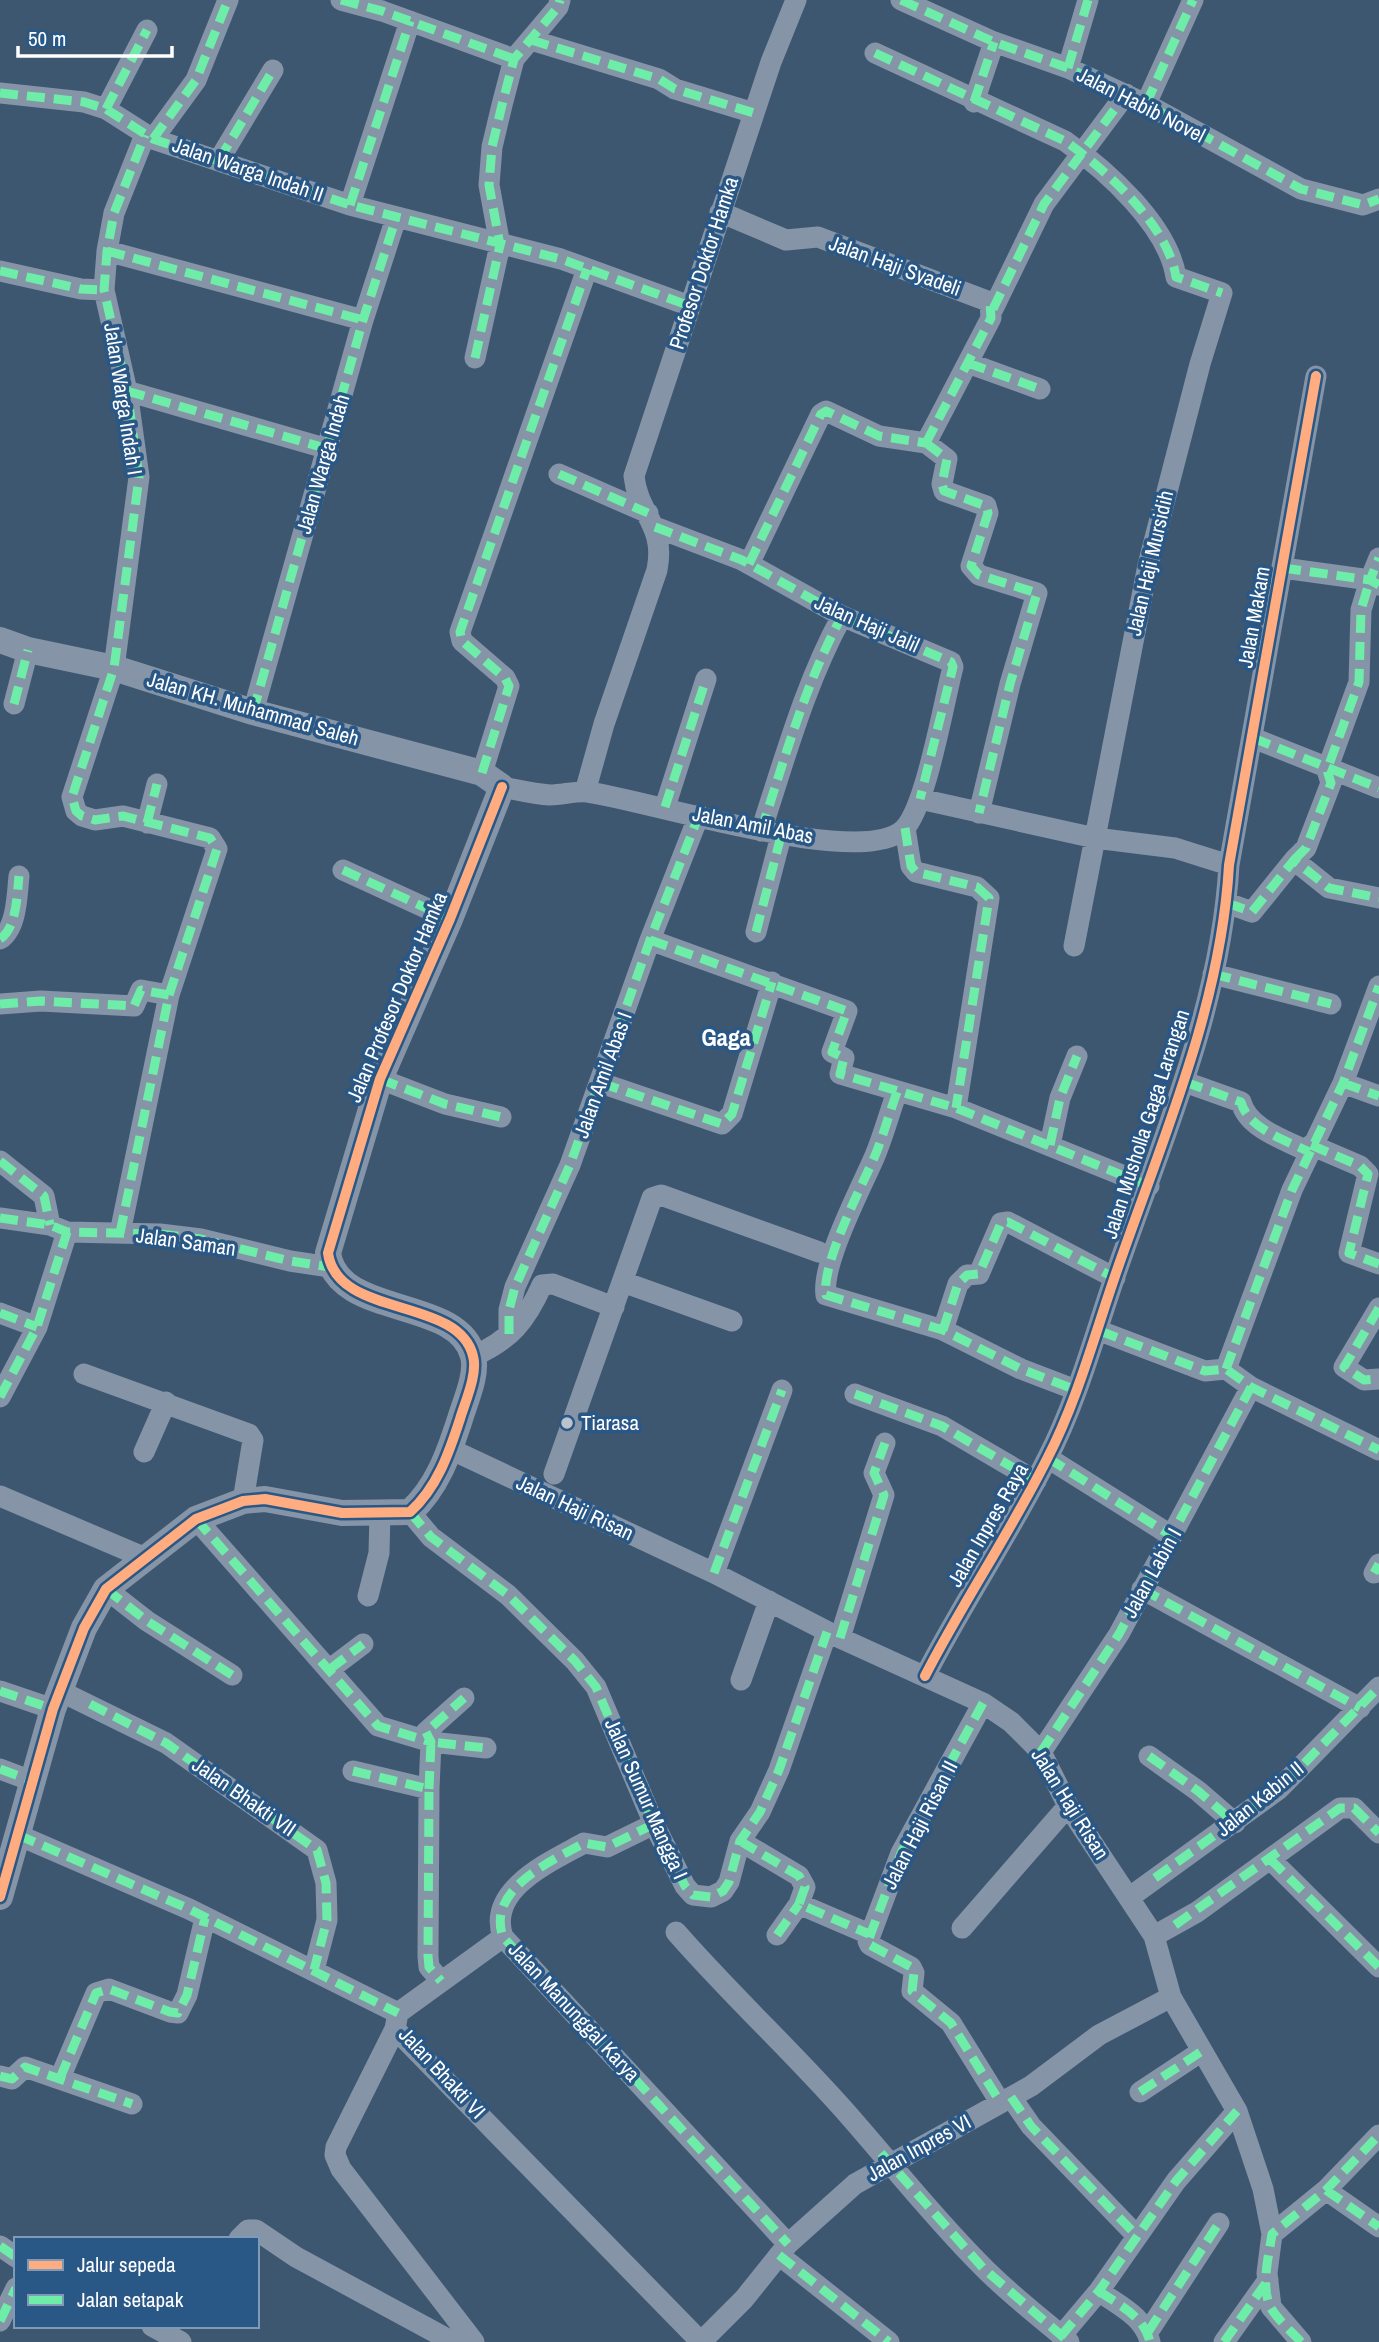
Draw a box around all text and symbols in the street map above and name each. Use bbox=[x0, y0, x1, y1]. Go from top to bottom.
scale bar bbox=[18, 14, 172, 58]
text: 50 m bbox=[28, 24, 66, 53]
street label: Jalan Habib Novel bbox=[1072, 60, 1210, 149]
street label: Jalan Warga Indah II bbox=[169, 130, 328, 209]
street label: Profesor Doktor Hamka bbox=[662, 172, 745, 353]
street label: Jalan Haji Syadeli bbox=[825, 228, 965, 303]
street label: Jalan Warga Indah I bbox=[97, 321, 150, 477]
street label: Jalan Warga Indah bbox=[289, 391, 356, 537]
street label: Jalan Haji Mursidih bbox=[1119, 487, 1180, 638]
street label: Jalan Makam bbox=[1230, 564, 1277, 670]
street label: Jalan Haji Jalil bbox=[810, 588, 924, 660]
street label: Jalan KH. Muhammad Saleh bbox=[144, 664, 362, 753]
street label: Jalan Amil Abas bbox=[690, 799, 816, 850]
street label: Jalan Profesor Doktor Hamka bbox=[339, 887, 454, 1106]
street label: Jalan Musholla Gaga Larangan bbox=[1095, 1006, 1196, 1242]
street label: Jalan Amil Abas I bbox=[566, 1008, 639, 1142]
district label: Gaga bbox=[701, 1021, 751, 1053]
street label: Jalan Saman bbox=[134, 1220, 238, 1263]
place label: Tiarasa bbox=[581, 1408, 639, 1437]
marker: Tiarasa bbox=[559, 1415, 575, 1431]
street label: Jalan Inpres Raya bbox=[940, 1457, 1035, 1592]
street label: Jalan Haji Risan bbox=[512, 1468, 639, 1547]
street label: Jalan Labin I bbox=[1115, 1523, 1188, 1623]
street label: Jalan Sumur Mangga I bbox=[598, 1714, 695, 1884]
street label: Jalan Haji Risan bbox=[1025, 1742, 1116, 1865]
street label: Jalan Bhakti VII bbox=[187, 1750, 302, 1843]
street label: Jalan Kabin II bbox=[1210, 1754, 1310, 1843]
street label: Jalan Haji Risan II bbox=[875, 1756, 964, 1894]
street label: Jalan Manunggal Karya bbox=[502, 1936, 647, 2088]
street label: Jalan Bhakti VI bbox=[392, 2020, 492, 2125]
street label: Jalan Inpres VI bbox=[861, 2107, 976, 2188]
legend bbox=[14, 2237, 259, 2328]
text: Jalur sepeda bbox=[77, 2250, 176, 2279]
text: Jalan setapak bbox=[77, 2285, 184, 2314]

